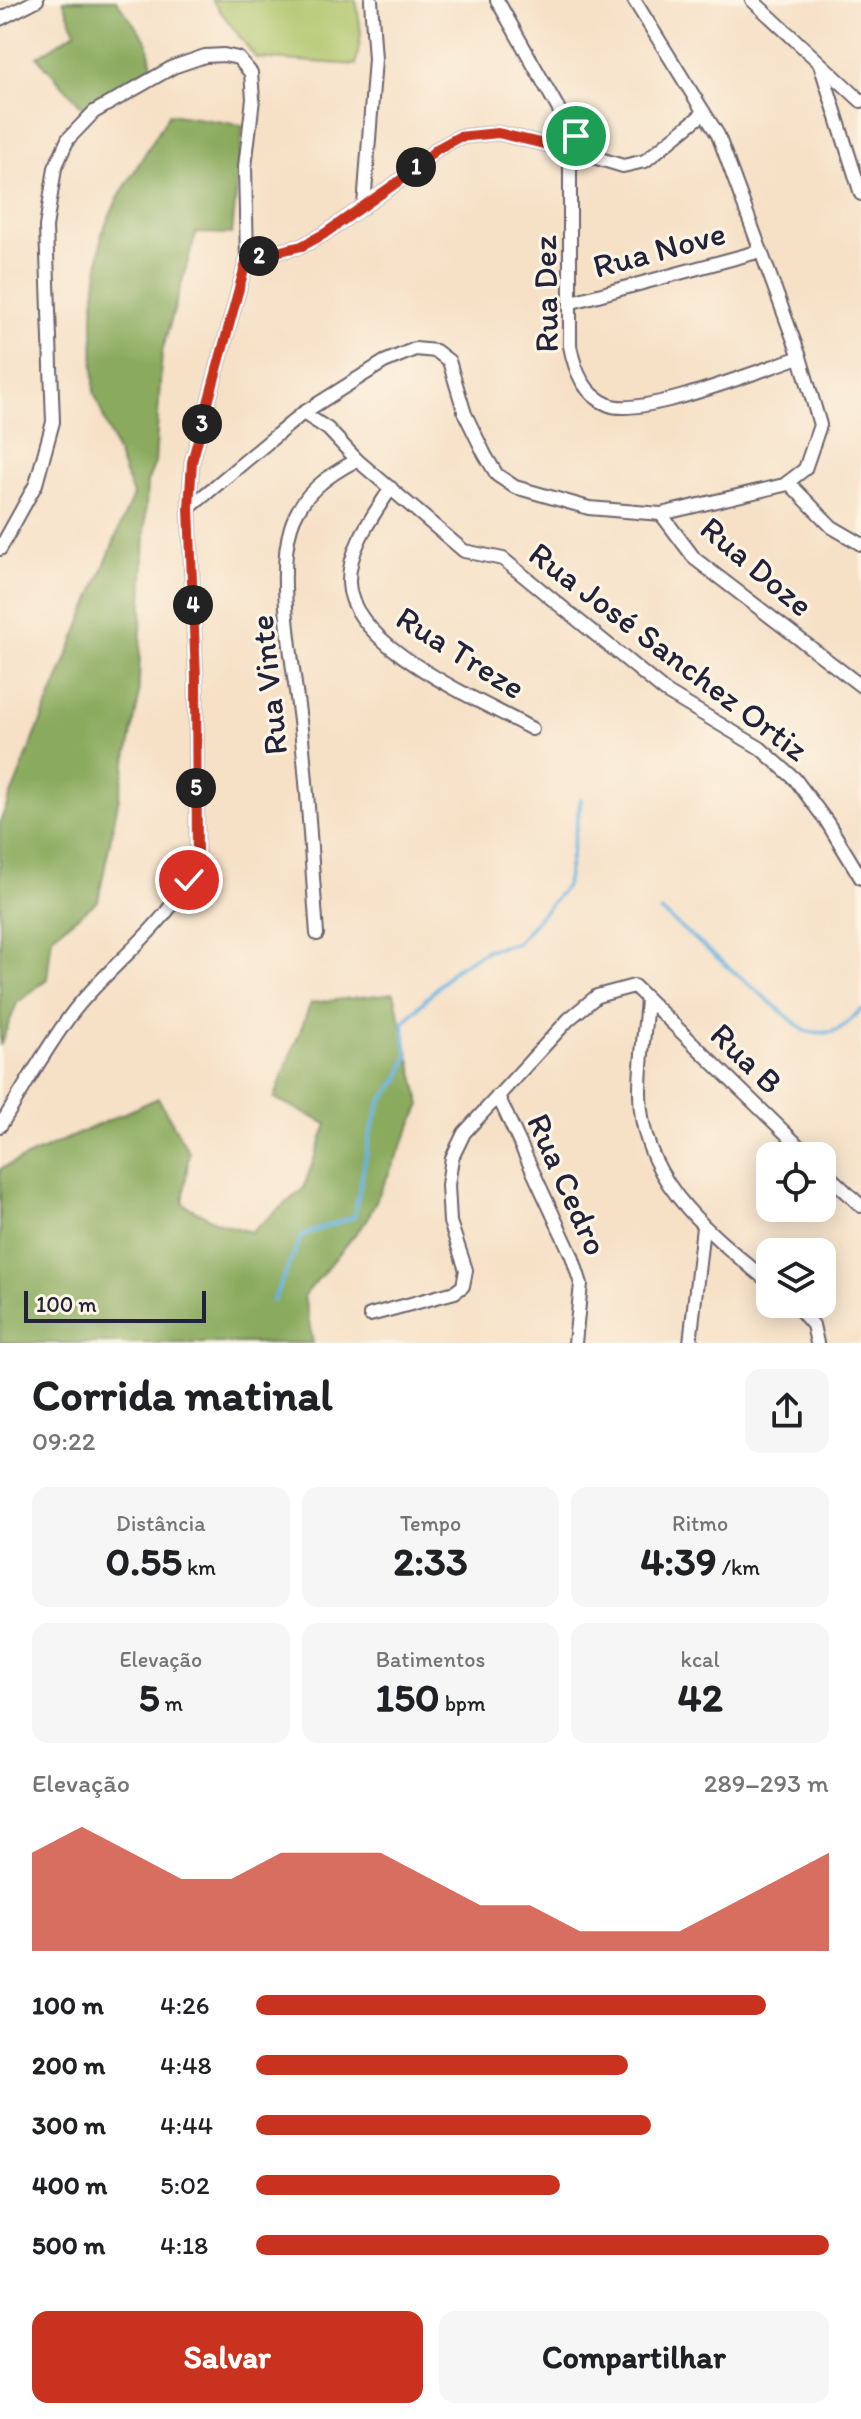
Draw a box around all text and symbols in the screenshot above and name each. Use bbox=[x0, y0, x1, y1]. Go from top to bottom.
pin bbox=[542, 102, 610, 170]
icon: arrive bbox=[554, 114, 598, 158]
pin: 1 bbox=[396, 147, 436, 187]
text: 1 bbox=[411, 153, 421, 180]
street label: Rua Nove bbox=[588, 212, 730, 287]
street label: Rua Dez bbox=[524, 235, 567, 353]
pin: 2 bbox=[239, 236, 279, 276]
text: 2 bbox=[253, 242, 265, 269]
pin: 3 bbox=[182, 404, 222, 444]
text: 3 bbox=[196, 410, 208, 437]
street label: Rua Doze bbox=[692, 507, 821, 625]
street label: Rua José Sanchez Ortiz bbox=[521, 533, 817, 770]
pin: 4 bbox=[173, 585, 213, 625]
text: 4 bbox=[186, 591, 200, 618]
street label: Rua Treze bbox=[389, 597, 533, 708]
street label: Rua Vinte bbox=[241, 613, 296, 757]
pin: 5 bbox=[176, 768, 216, 808]
text: 5 bbox=[190, 774, 202, 801]
pin bbox=[155, 846, 223, 914]
icon: check bbox=[167, 858, 211, 902]
street label: Rua B bbox=[702, 1014, 792, 1103]
street label: Rua Cedro bbox=[518, 1107, 617, 1261]
map controls bbox=[756, 1142, 836, 1318]
button: locate bbox=[756, 1142, 836, 1222]
button: layers bbox=[756, 1238, 836, 1318]
scale bar bbox=[24, 1287, 206, 1323]
text: 100 m bbox=[36, 1291, 97, 1318]
text: Corrida matinal bbox=[32, 1368, 333, 1421]
button: share bbox=[745, 1369, 829, 1453]
text: 09:22 bbox=[32, 1425, 95, 1457]
text: Distância bbox=[116, 1510, 206, 1537]
text: Tempo bbox=[400, 1510, 461, 1537]
text: Ritmo bbox=[672, 1510, 728, 1537]
text: 0.55 bbox=[106, 1537, 182, 1585]
text: 2:33 bbox=[393, 1537, 468, 1585]
text: 4:39 bbox=[640, 1537, 717, 1585]
text: km bbox=[182, 1554, 216, 1581]
text: /km bbox=[717, 1554, 760, 1581]
text: Elevação bbox=[119, 1646, 202, 1673]
text: Batimentos bbox=[376, 1646, 485, 1673]
text: kcal bbox=[681, 1646, 720, 1673]
text: 5 bbox=[139, 1673, 160, 1721]
text: 150 bbox=[376, 1673, 440, 1721]
text: 42 bbox=[678, 1673, 723, 1721]
text: m bbox=[160, 1690, 183, 1717]
text: bpm bbox=[440, 1690, 485, 1717]
text: Elevação bbox=[32, 1767, 130, 1799]
text: 289–293 m bbox=[704, 1767, 829, 1799]
text: 100 m bbox=[32, 1989, 104, 2021]
text: 4:26 bbox=[160, 1989, 209, 2021]
text: 200 m bbox=[32, 2049, 105, 2081]
text: 4:48 bbox=[160, 2049, 212, 2081]
text: 300 m bbox=[32, 2109, 106, 2141]
text: 4:44 bbox=[160, 2109, 213, 2141]
text: 400 m bbox=[32, 2169, 107, 2201]
text: 5:02 bbox=[160, 2169, 210, 2201]
text: 500 m bbox=[32, 2229, 105, 2261]
text: 4:18 bbox=[160, 2229, 208, 2261]
button: Salvar bbox=[32, 2311, 423, 2403]
button: Compartilhar bbox=[439, 2311, 829, 2403]

